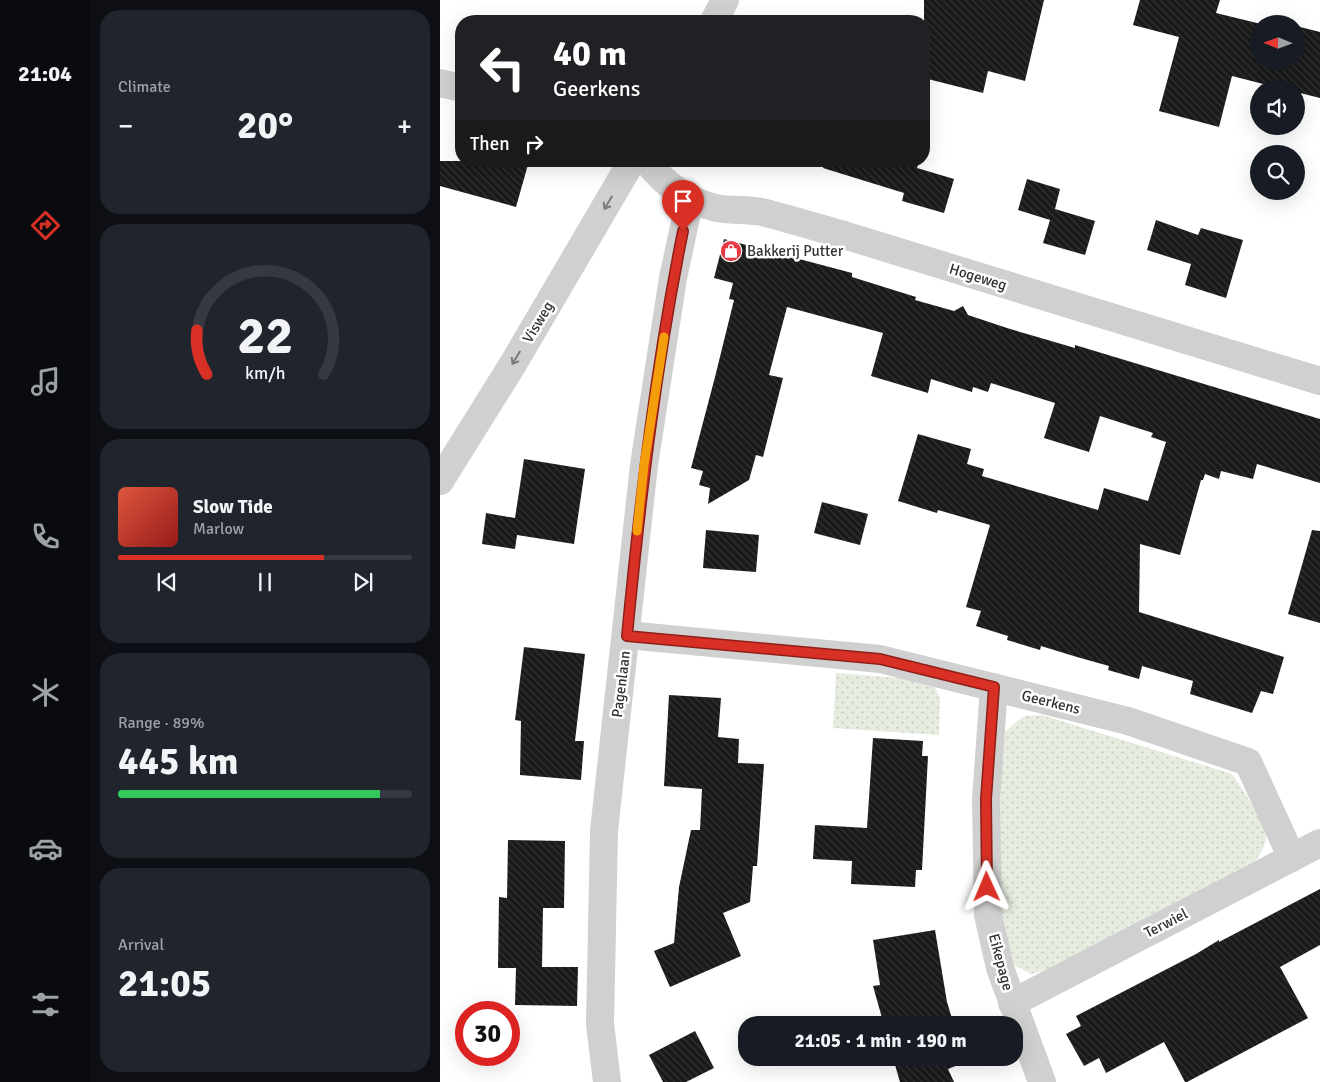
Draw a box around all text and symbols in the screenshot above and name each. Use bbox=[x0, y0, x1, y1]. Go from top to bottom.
north arrow bbox=[1250, 15, 1305, 70]
map controls bbox=[1250, 15, 1305, 200]
text: 40 m bbox=[553, 32, 627, 75]
icon: left bbox=[470, 35, 535, 100]
text: 21:04 bbox=[18, 60, 72, 87]
text: Geerkens bbox=[553, 75, 641, 102]
text: Climate bbox=[118, 77, 171, 97]
button: sound bbox=[1250, 80, 1305, 135]
text: 20° bbox=[237, 102, 293, 149]
text: − bbox=[118, 109, 133, 143]
text: + bbox=[397, 109, 412, 143]
icon: right bbox=[520, 130, 548, 158]
text: Then bbox=[470, 132, 510, 156]
button: search bbox=[1250, 145, 1305, 200]
pin bbox=[662, 180, 704, 231]
icon: arrive bbox=[669, 187, 697, 215]
one-way arrow bbox=[602, 196, 612, 210]
icon: directions bbox=[28, 208, 63, 243]
shop icon: Bakkerij Putter bbox=[719, 239, 743, 263]
place label: Bakkerij Putter bbox=[747, 242, 844, 260]
street label: Hogeweg bbox=[947, 260, 1009, 294]
street label: Visweg bbox=[519, 298, 557, 346]
text: 22 bbox=[237, 304, 293, 368]
one-way arrow bbox=[511, 351, 521, 365]
text: km/h bbox=[245, 362, 285, 384]
icon: music bbox=[28, 364, 63, 399]
text: Slow Tide bbox=[193, 495, 273, 519]
icon: phone bbox=[28, 519, 63, 554]
text: Marlow bbox=[193, 519, 244, 539]
icon: previous bbox=[153, 568, 181, 596]
icon: pause bbox=[251, 568, 279, 596]
icon: next bbox=[349, 568, 377, 596]
street label: Pagenlaan bbox=[608, 650, 634, 718]
icon: climate bbox=[28, 675, 63, 710]
street label: Geerkens bbox=[1020, 686, 1083, 718]
text: Range · 89% bbox=[118, 713, 204, 733]
text: 445 km bbox=[118, 738, 239, 785]
icon: car bbox=[28, 831, 63, 866]
position arrow bbox=[960, 860, 1012, 912]
street label: Terwiel bbox=[1141, 904, 1191, 942]
street label: Eikepage bbox=[985, 932, 1017, 992]
text: Arrival bbox=[118, 935, 164, 955]
text: 21:05 bbox=[118, 960, 211, 1007]
icon: filters bbox=[28, 987, 63, 1022]
speed limit sign: 30 bbox=[455, 1001, 520, 1066]
text: 21:05 · 1 min · 190 m bbox=[794, 1029, 967, 1053]

